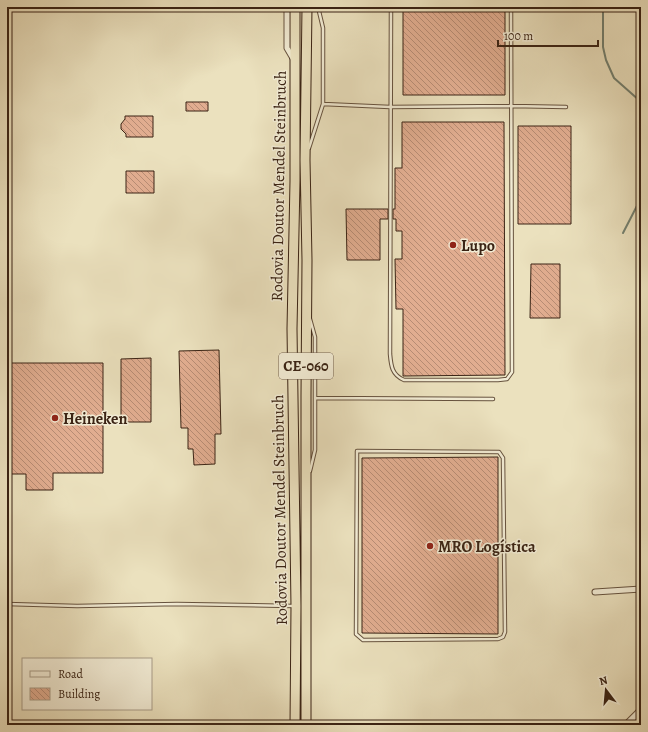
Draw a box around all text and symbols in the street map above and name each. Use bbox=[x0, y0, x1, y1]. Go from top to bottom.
scale bar bbox=[498, 22, 598, 48]
text: 100 m bbox=[504, 28, 533, 44]
street label: Rodovia Doutor Mendel Steinbruch bbox=[266, 70, 292, 302]
place label: Lupo bbox=[461, 235, 495, 257]
marker: Lupo bbox=[448, 240, 458, 250]
road number: CE-060 bbox=[279, 353, 333, 379]
street label: Rodovia Doutor Mendel Steinbruch bbox=[267, 394, 293, 626]
place label: Heineken bbox=[63, 408, 127, 430]
marker: Heineken bbox=[50, 413, 60, 423]
place label: MRO Logística bbox=[438, 536, 536, 558]
marker: MRO Logística bbox=[425, 541, 435, 551]
legend bbox=[22, 658, 152, 710]
text: Road bbox=[58, 666, 84, 682]
north arrow bbox=[586, 670, 626, 710]
text: N bbox=[597, 673, 609, 689]
text: Building bbox=[58, 686, 100, 702]

